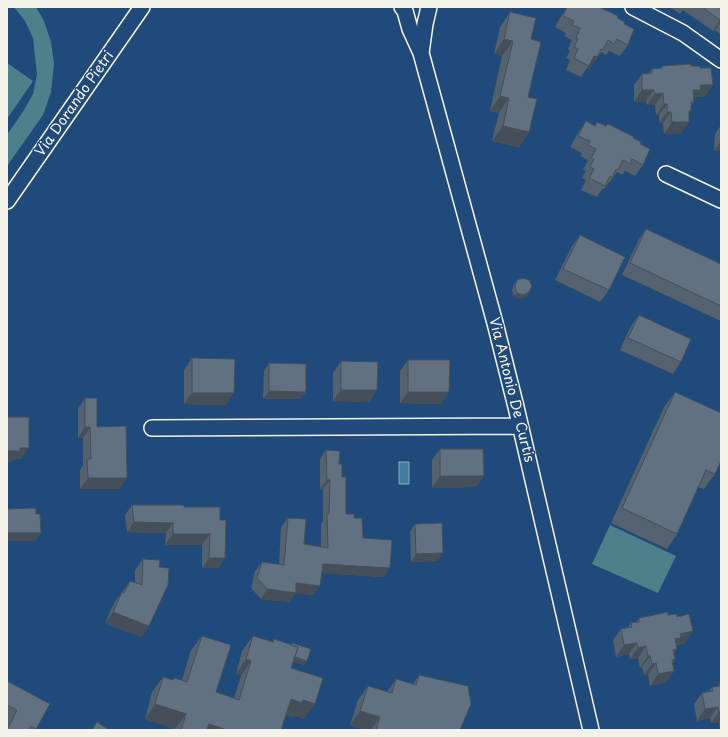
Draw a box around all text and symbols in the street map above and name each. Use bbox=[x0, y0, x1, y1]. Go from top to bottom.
street label: Via Dorando Pietri bbox=[32, 48, 118, 160]
street label: Via Antonio De Curtis bbox=[485, 316, 537, 464]

